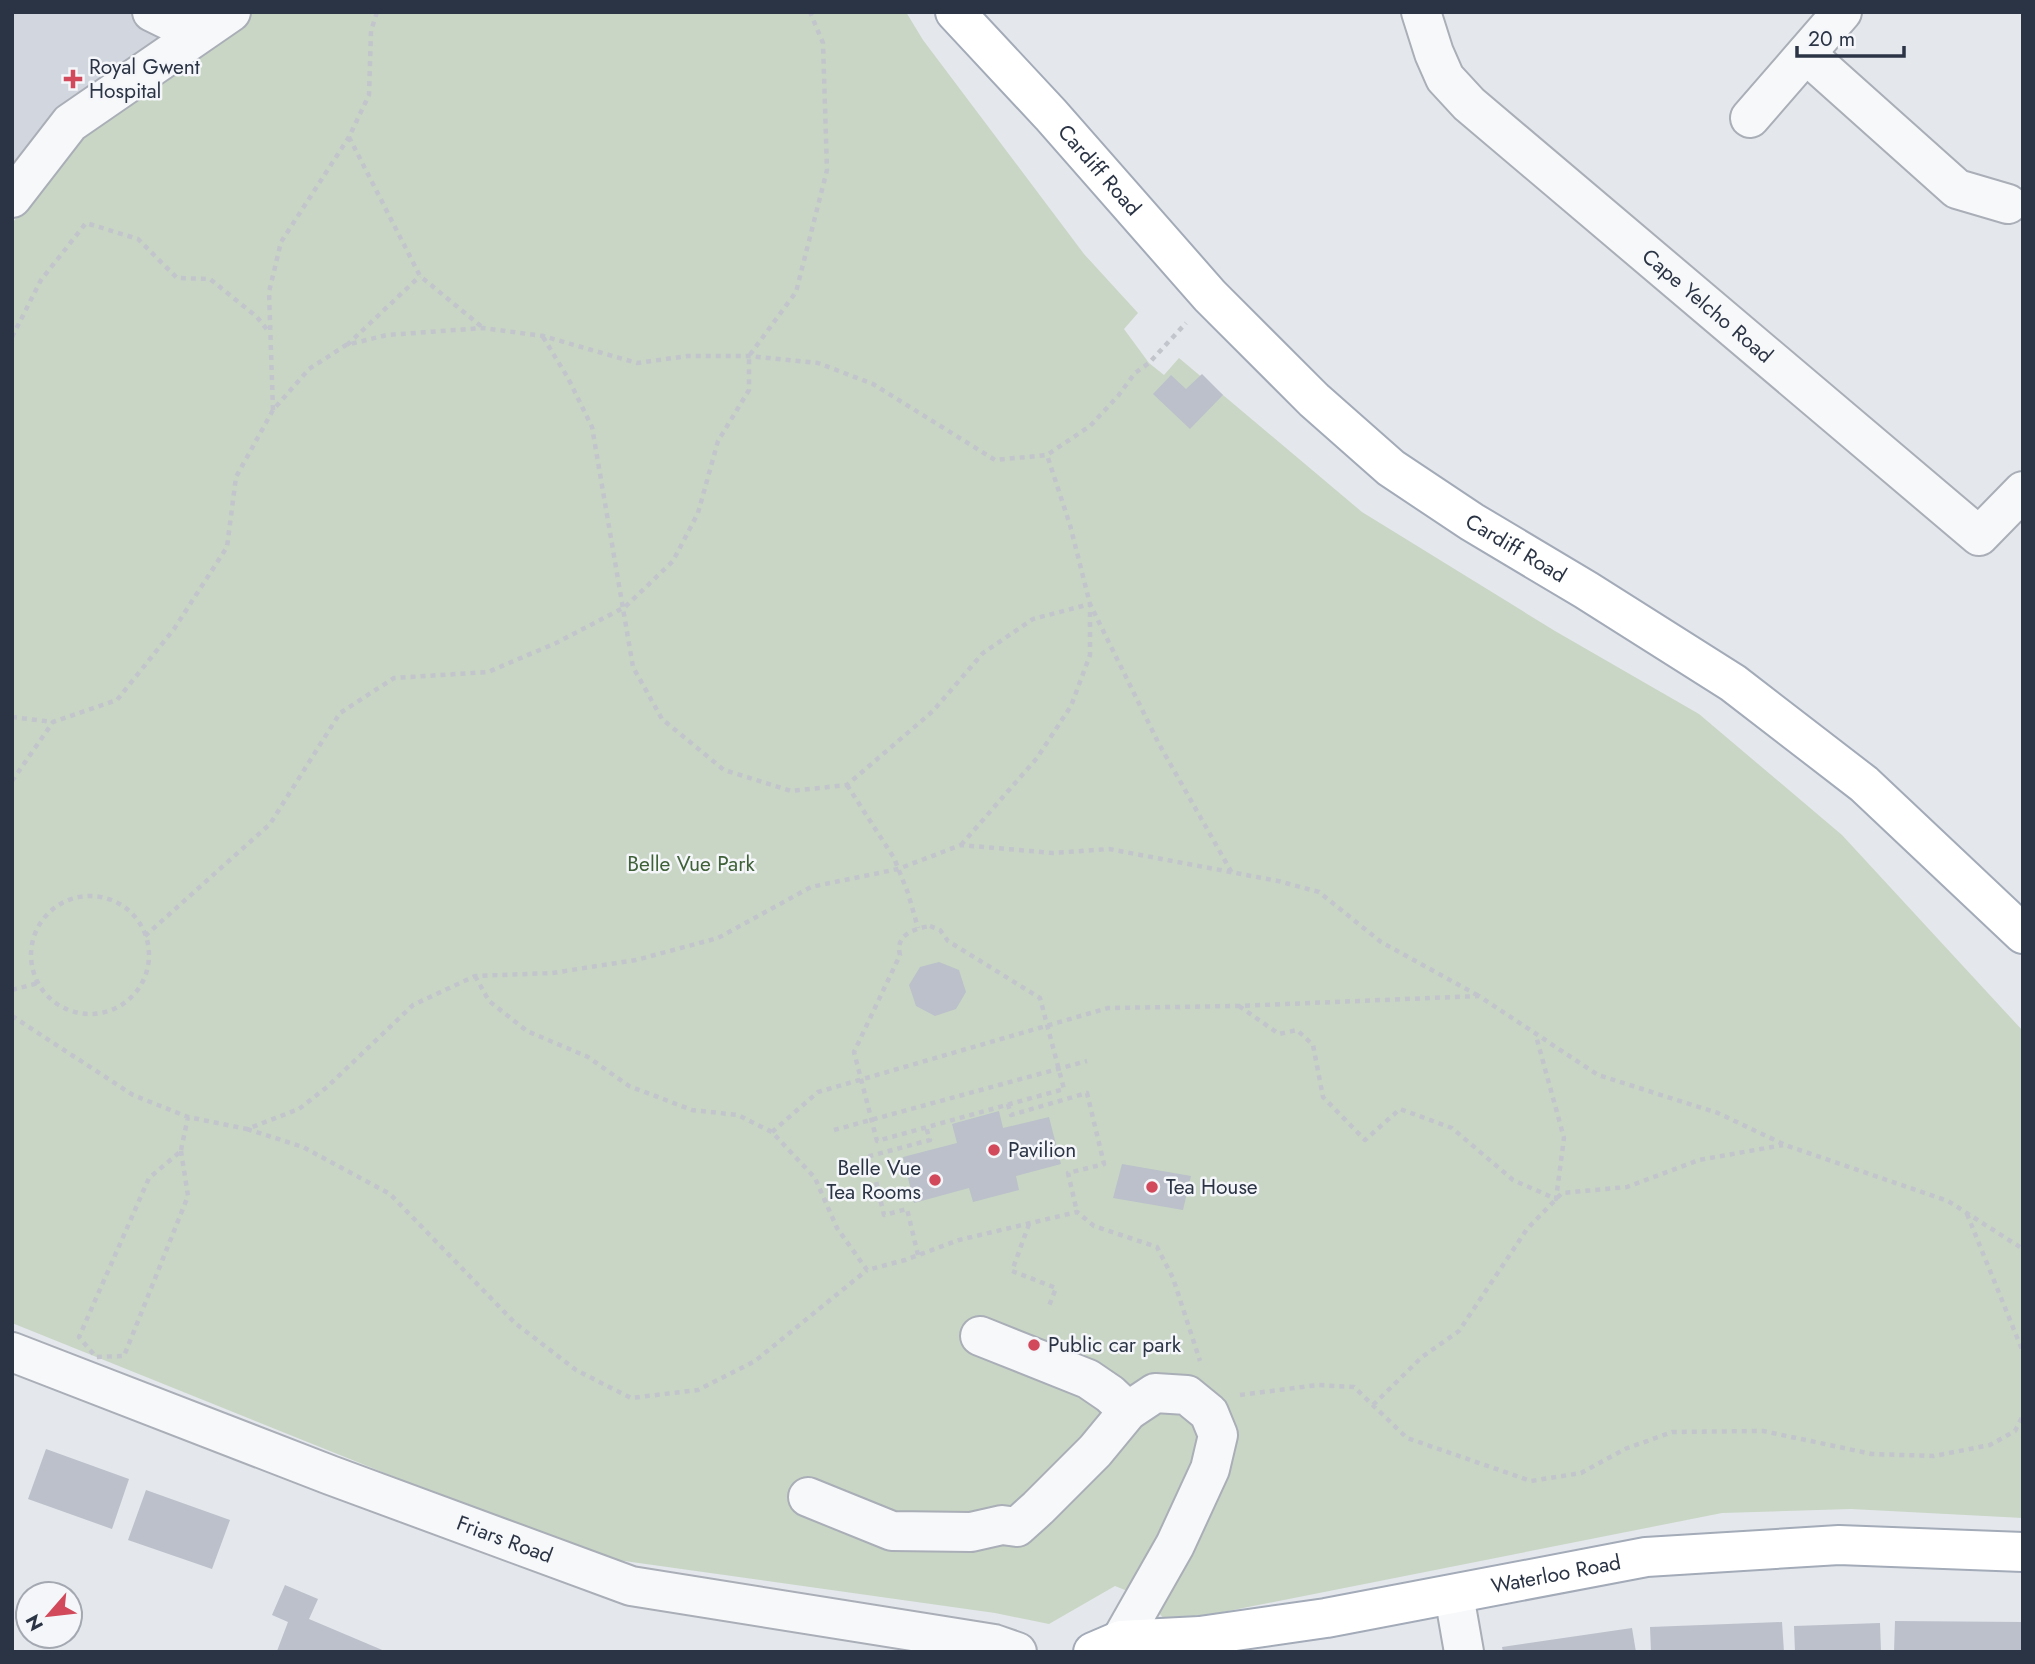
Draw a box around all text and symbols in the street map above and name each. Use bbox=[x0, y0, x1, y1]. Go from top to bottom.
scale bar bbox=[1797, 14, 1904, 58]
text: 20 m bbox=[1808, 24, 1855, 54]
place label: Royal Gwent Hospital bbox=[89, 52, 200, 106]
marker: Royal Gwent Hospital bbox=[63, 69, 83, 89]
street label: Cardiff Road bbox=[1051, 118, 1148, 222]
street label: Cape Yelcho Road bbox=[1635, 242, 1779, 370]
street label: Cardiff Road bbox=[1460, 506, 1572, 590]
park label: Belle Vue Park bbox=[627, 849, 755, 879]
place label: Pavilion bbox=[1008, 1135, 1076, 1165]
marker: Pavilion bbox=[986, 1142, 1002, 1158]
place label: Belle Vue Tea Rooms bbox=[827, 1153, 921, 1207]
marker: Belle Vue Tea Rooms bbox=[927, 1172, 943, 1188]
place label: Tea House bbox=[1166, 1172, 1258, 1202]
marker: Tea House bbox=[1144, 1179, 1160, 1195]
place label: Public car park bbox=[1048, 1330, 1182, 1360]
marker: Public car park bbox=[1026, 1337, 1042, 1353]
street label: Friars Road bbox=[452, 1508, 557, 1571]
street label: Waterloo Road bbox=[1489, 1547, 1623, 1601]
north arrow bbox=[14, 1580, 84, 1650]
text: N bbox=[19, 1610, 50, 1636]

